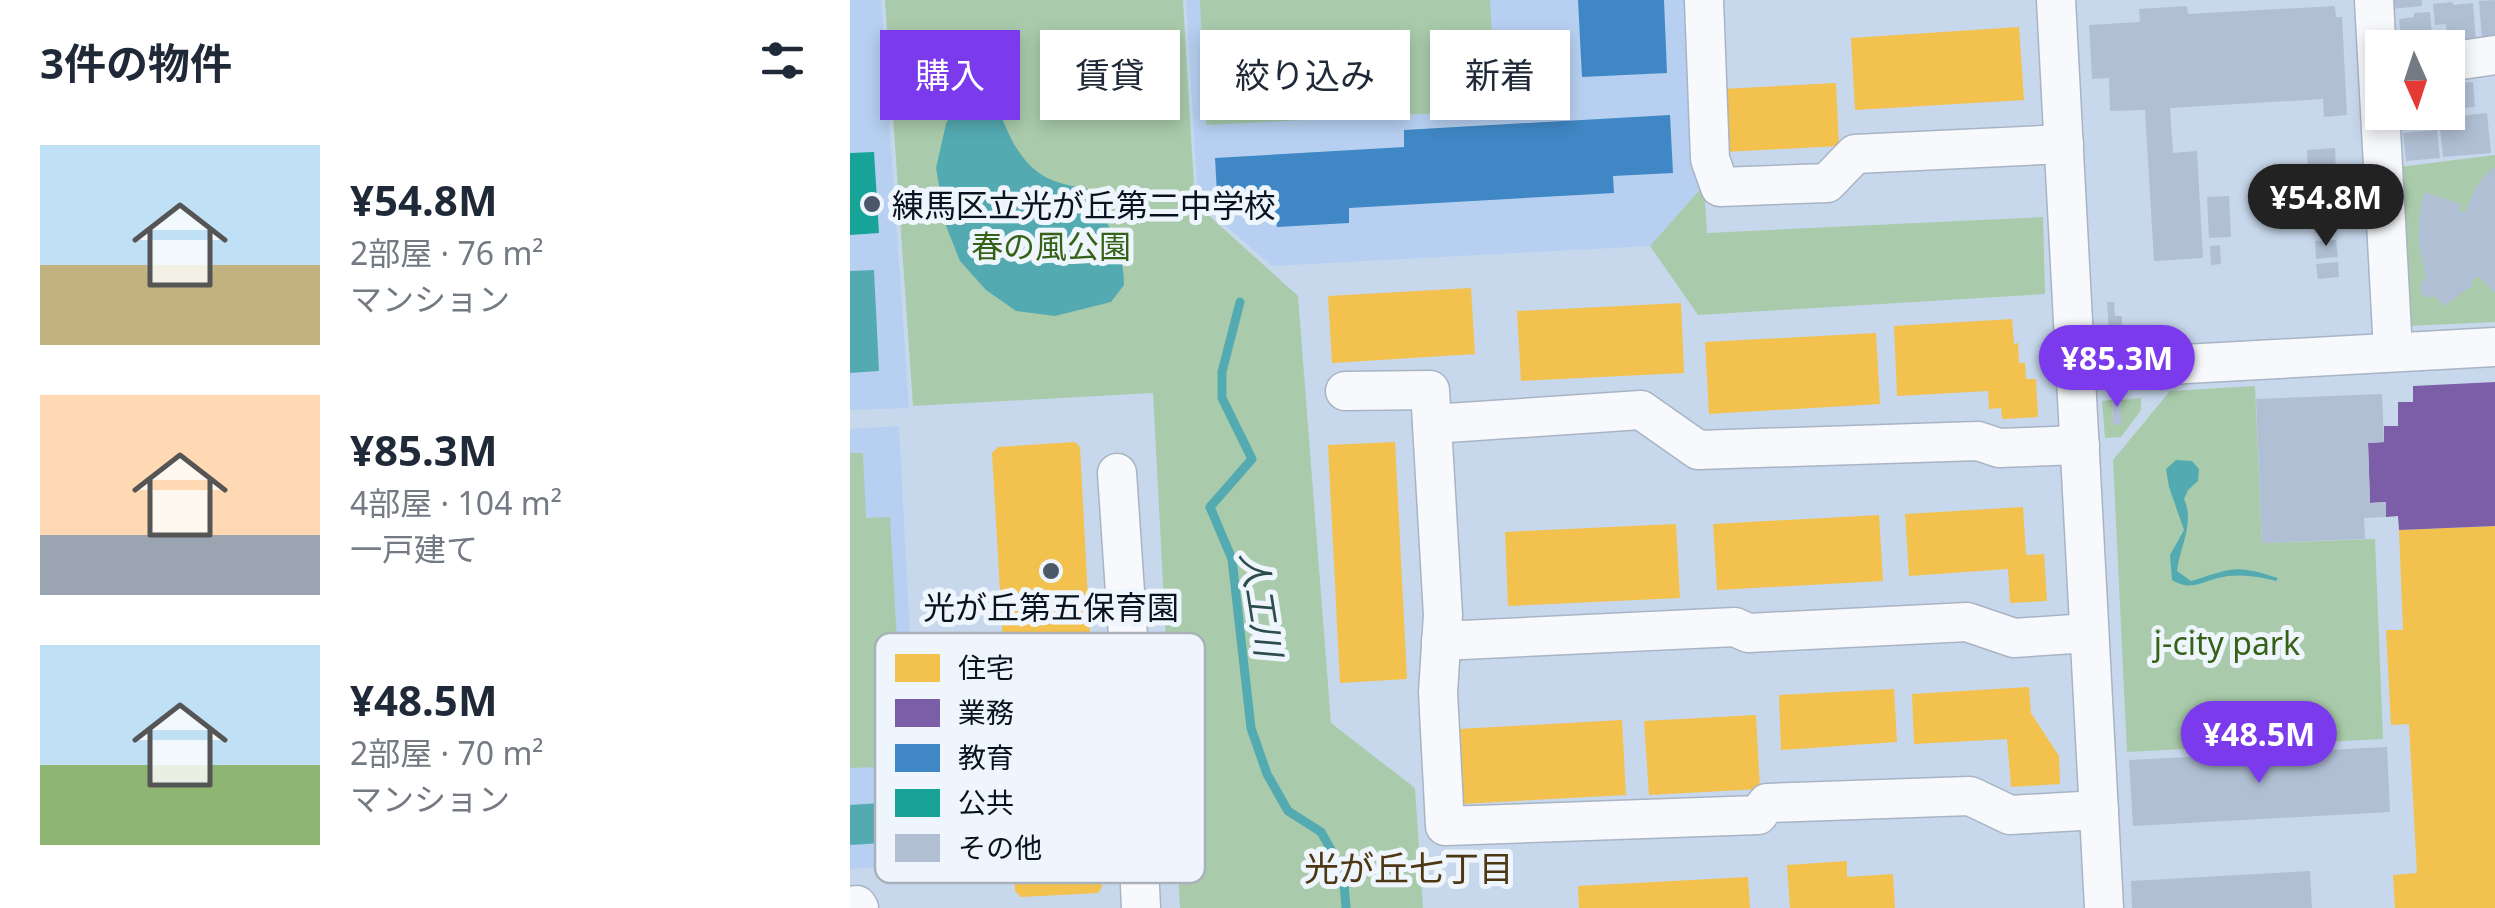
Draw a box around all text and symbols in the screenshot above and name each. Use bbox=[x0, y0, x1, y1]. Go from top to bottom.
chip: 購入 bbox=[880, 30, 1020, 120]
chip: 賃貸 bbox=[1040, 30, 1180, 120]
chip: 絞り込み bbox=[1200, 30, 1410, 120]
chip: 新着 bbox=[1430, 30, 1570, 120]
north arrow bbox=[2365, 30, 2465, 130]
map controls bbox=[2365, 30, 2465, 130]
icon: filters bbox=[755, 33, 810, 88]
text: 3件の物件 bbox=[40, 34, 232, 91]
pin: ¥54.8M bbox=[2245, 164, 2407, 249]
text: ¥54.8M bbox=[350, 171, 498, 228]
text: ¥54.8M bbox=[2270, 175, 2382, 218]
place label: 練馬区立光が丘第二中学校 bbox=[892, 183, 1276, 226]
icon: home bbox=[120, 185, 240, 305]
marker: 練馬区立光が丘第二中学校 bbox=[861, 193, 883, 215]
park label: 春の風公園 bbox=[971, 224, 1131, 267]
text: 2部屋 · 76 m² bbox=[350, 231, 544, 274]
text: マンション bbox=[350, 277, 510, 320]
pin: ¥85.3M bbox=[2036, 325, 2198, 410]
text: ¥85.3M bbox=[2061, 336, 2173, 379]
text: ¥85.3M bbox=[350, 421, 498, 478]
icon: home bbox=[120, 435, 240, 555]
text: 4部屋 · 104 m² bbox=[350, 481, 562, 524]
text: 一戸建て bbox=[350, 527, 478, 570]
water label: 人工川 bbox=[1231, 548, 1294, 663]
marker: 光が丘第五保育園 bbox=[1040, 560, 1062, 582]
place label: 光が丘第五保育園 bbox=[923, 585, 1179, 628]
park label: j-city park bbox=[2152, 621, 2300, 664]
legend bbox=[875, 633, 1205, 883]
text: 住宅 bbox=[958, 648, 1014, 686]
text: ¥48.5M bbox=[350, 671, 498, 728]
icon: home bbox=[120, 685, 240, 805]
text: 業務 bbox=[958, 693, 1014, 731]
pin: ¥48.5M bbox=[2178, 701, 2340, 786]
text: ¥48.5M bbox=[2203, 712, 2315, 755]
text: 2部屋 · 70 m² bbox=[350, 731, 544, 774]
text: 教育 bbox=[958, 738, 1014, 776]
text: マンション bbox=[350, 777, 510, 820]
text: 公共 bbox=[958, 783, 1014, 821]
text: その他 bbox=[958, 828, 1042, 866]
district label: 光が丘七丁目 bbox=[1304, 844, 1514, 891]

